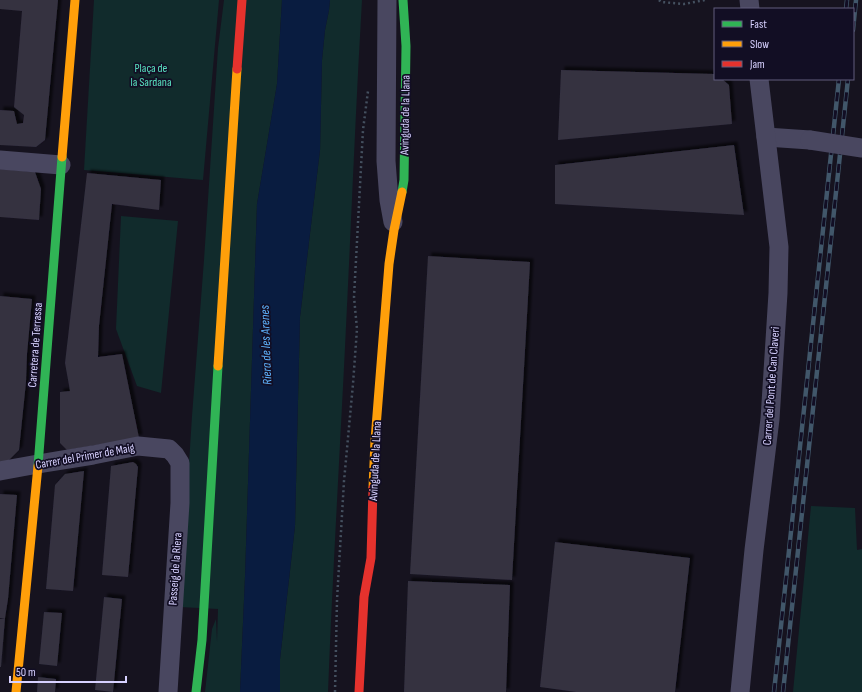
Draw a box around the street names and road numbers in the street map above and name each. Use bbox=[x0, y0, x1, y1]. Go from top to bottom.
street label: Avinguda de la Llana bbox=[397, 75, 414, 156]
street label: Carretera de Terrassa bbox=[25, 302, 46, 388]
street label: Carrer del Pont de Can Claveri bbox=[760, 326, 783, 446]
street label: Avinguda de la Llana bbox=[366, 420, 385, 502]
street label: Carrer del Primer de Maig bbox=[34, 440, 136, 473]
street label: Passeig de la Riera bbox=[165, 532, 186, 606]

